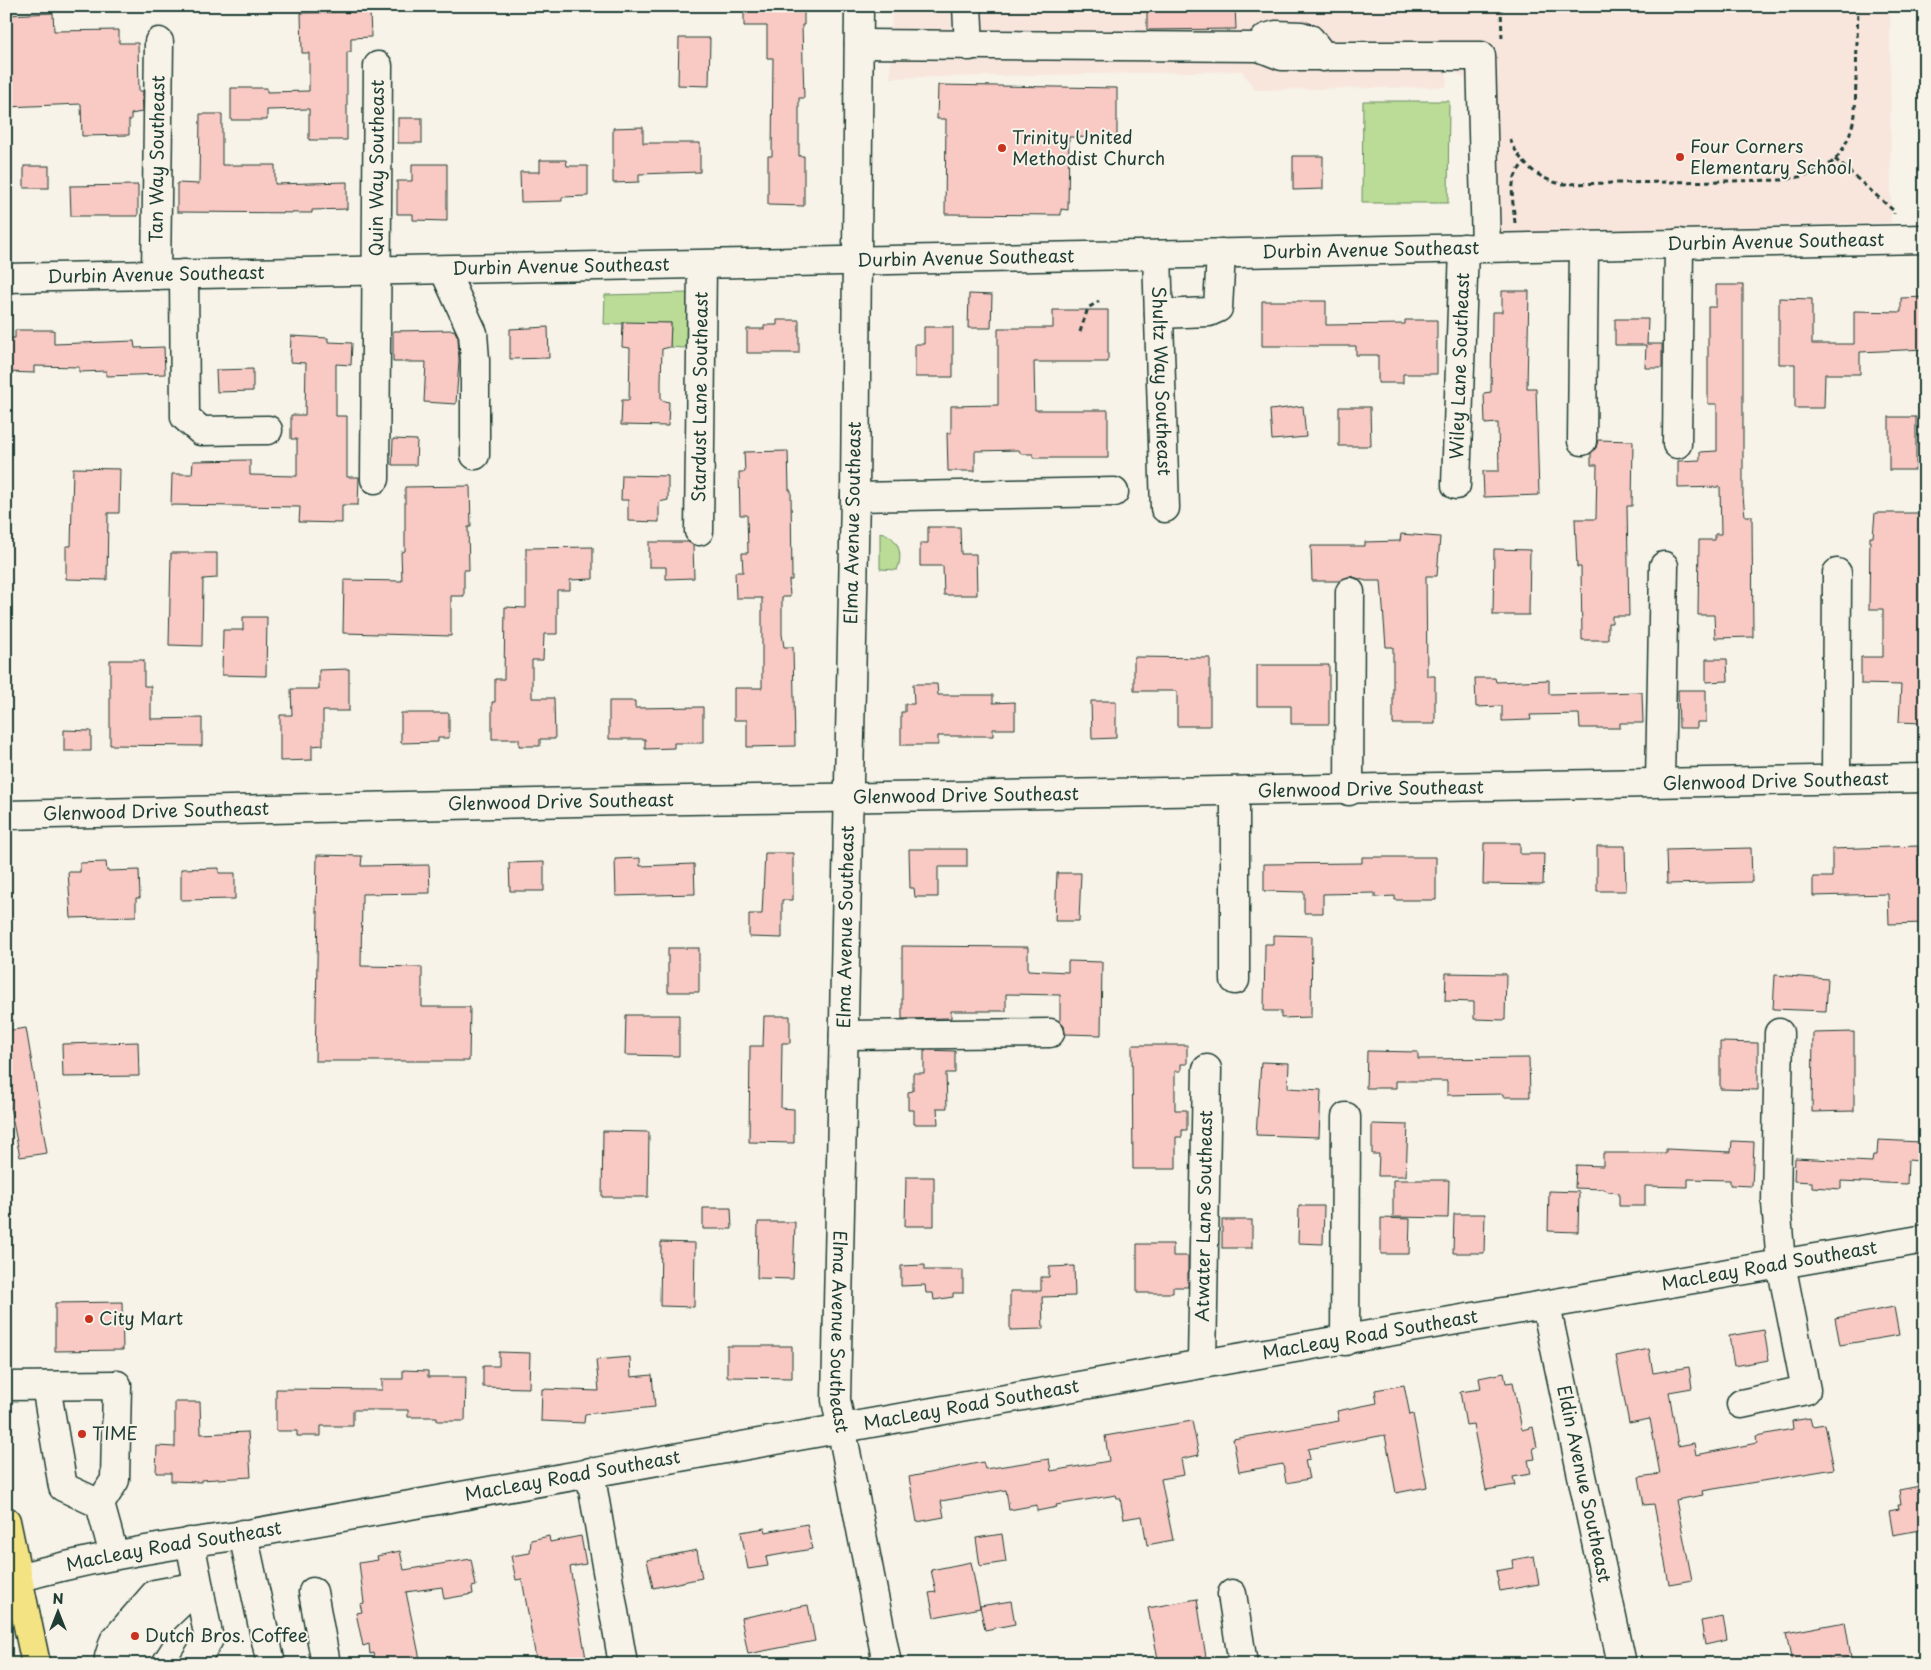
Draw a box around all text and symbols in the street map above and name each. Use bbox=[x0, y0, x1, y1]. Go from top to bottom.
street label: Tan Way Southeast bbox=[141, 75, 171, 243]
street label: Quin Way Southeast bbox=[362, 79, 390, 257]
place label: Trinity United Methodist Church bbox=[1012, 123, 1165, 171]
place label: Four Corners Elementary School bbox=[1690, 132, 1852, 180]
marker: Trinity United Methodist Church bbox=[996, 142, 1008, 154]
marker: Four Corners Elementary School bbox=[1674, 151, 1686, 163]
street label: Durbin Avenue Southeast bbox=[1667, 225, 1884, 256]
street label: Durbin Avenue Southeast bbox=[1262, 233, 1480, 264]
street label: Durbin Avenue Southeast bbox=[857, 241, 1075, 273]
street label: Durbin Avenue Southeast bbox=[452, 250, 670, 281]
street label: Durbin Avenue Southeast bbox=[47, 258, 265, 289]
street label: Wiley Lane Southeast bbox=[1442, 272, 1475, 460]
street label: Shultz Way Southeast bbox=[1146, 286, 1179, 476]
street label: Stardust Lane Southeast bbox=[684, 291, 714, 503]
street label: Elma Avenue Southeast bbox=[836, 421, 867, 625]
street label: Glenwood Drive Southeast bbox=[1662, 764, 1889, 796]
street label: Glenwood Drive Southeast bbox=[1257, 772, 1484, 803]
street label: Glenwood Drive Southeast bbox=[852, 779, 1079, 809]
street label: Glenwood Drive Southeast bbox=[447, 785, 674, 816]
street label: Glenwood Drive Southeast bbox=[43, 794, 269, 826]
street label: Elma Avenue Southeast bbox=[829, 825, 860, 1029]
street label: Atwater Lane Southeast bbox=[1188, 1110, 1218, 1322]
street label: Elma Avenue Southeast bbox=[824, 1230, 857, 1435]
street label: MacLeay Road Southeast bbox=[1659, 1233, 1879, 1296]
street label: MacLeay Road Southeast bbox=[1260, 1302, 1480, 1365]
place label: City Mart bbox=[99, 1304, 183, 1331]
marker: City Mart bbox=[83, 1313, 95, 1325]
street label: MacLeay Road Southeast bbox=[861, 1371, 1081, 1436]
street label: Eldin Avenue Southeast bbox=[1551, 1383, 1619, 1585]
place label: TIME bbox=[92, 1419, 138, 1446]
marker: TIME bbox=[76, 1428, 88, 1440]
street label: MacLeay Road Southeast bbox=[462, 1442, 682, 1507]
street label: MacLeay Road Southeast bbox=[63, 1513, 283, 1577]
north arrow bbox=[32, 1588, 82, 1638]
text: N bbox=[52, 1588, 64, 1609]
place label: Dutch Bros. Coffee bbox=[145, 1621, 308, 1648]
marker: Dutch Bros. Coffee bbox=[129, 1630, 141, 1642]

